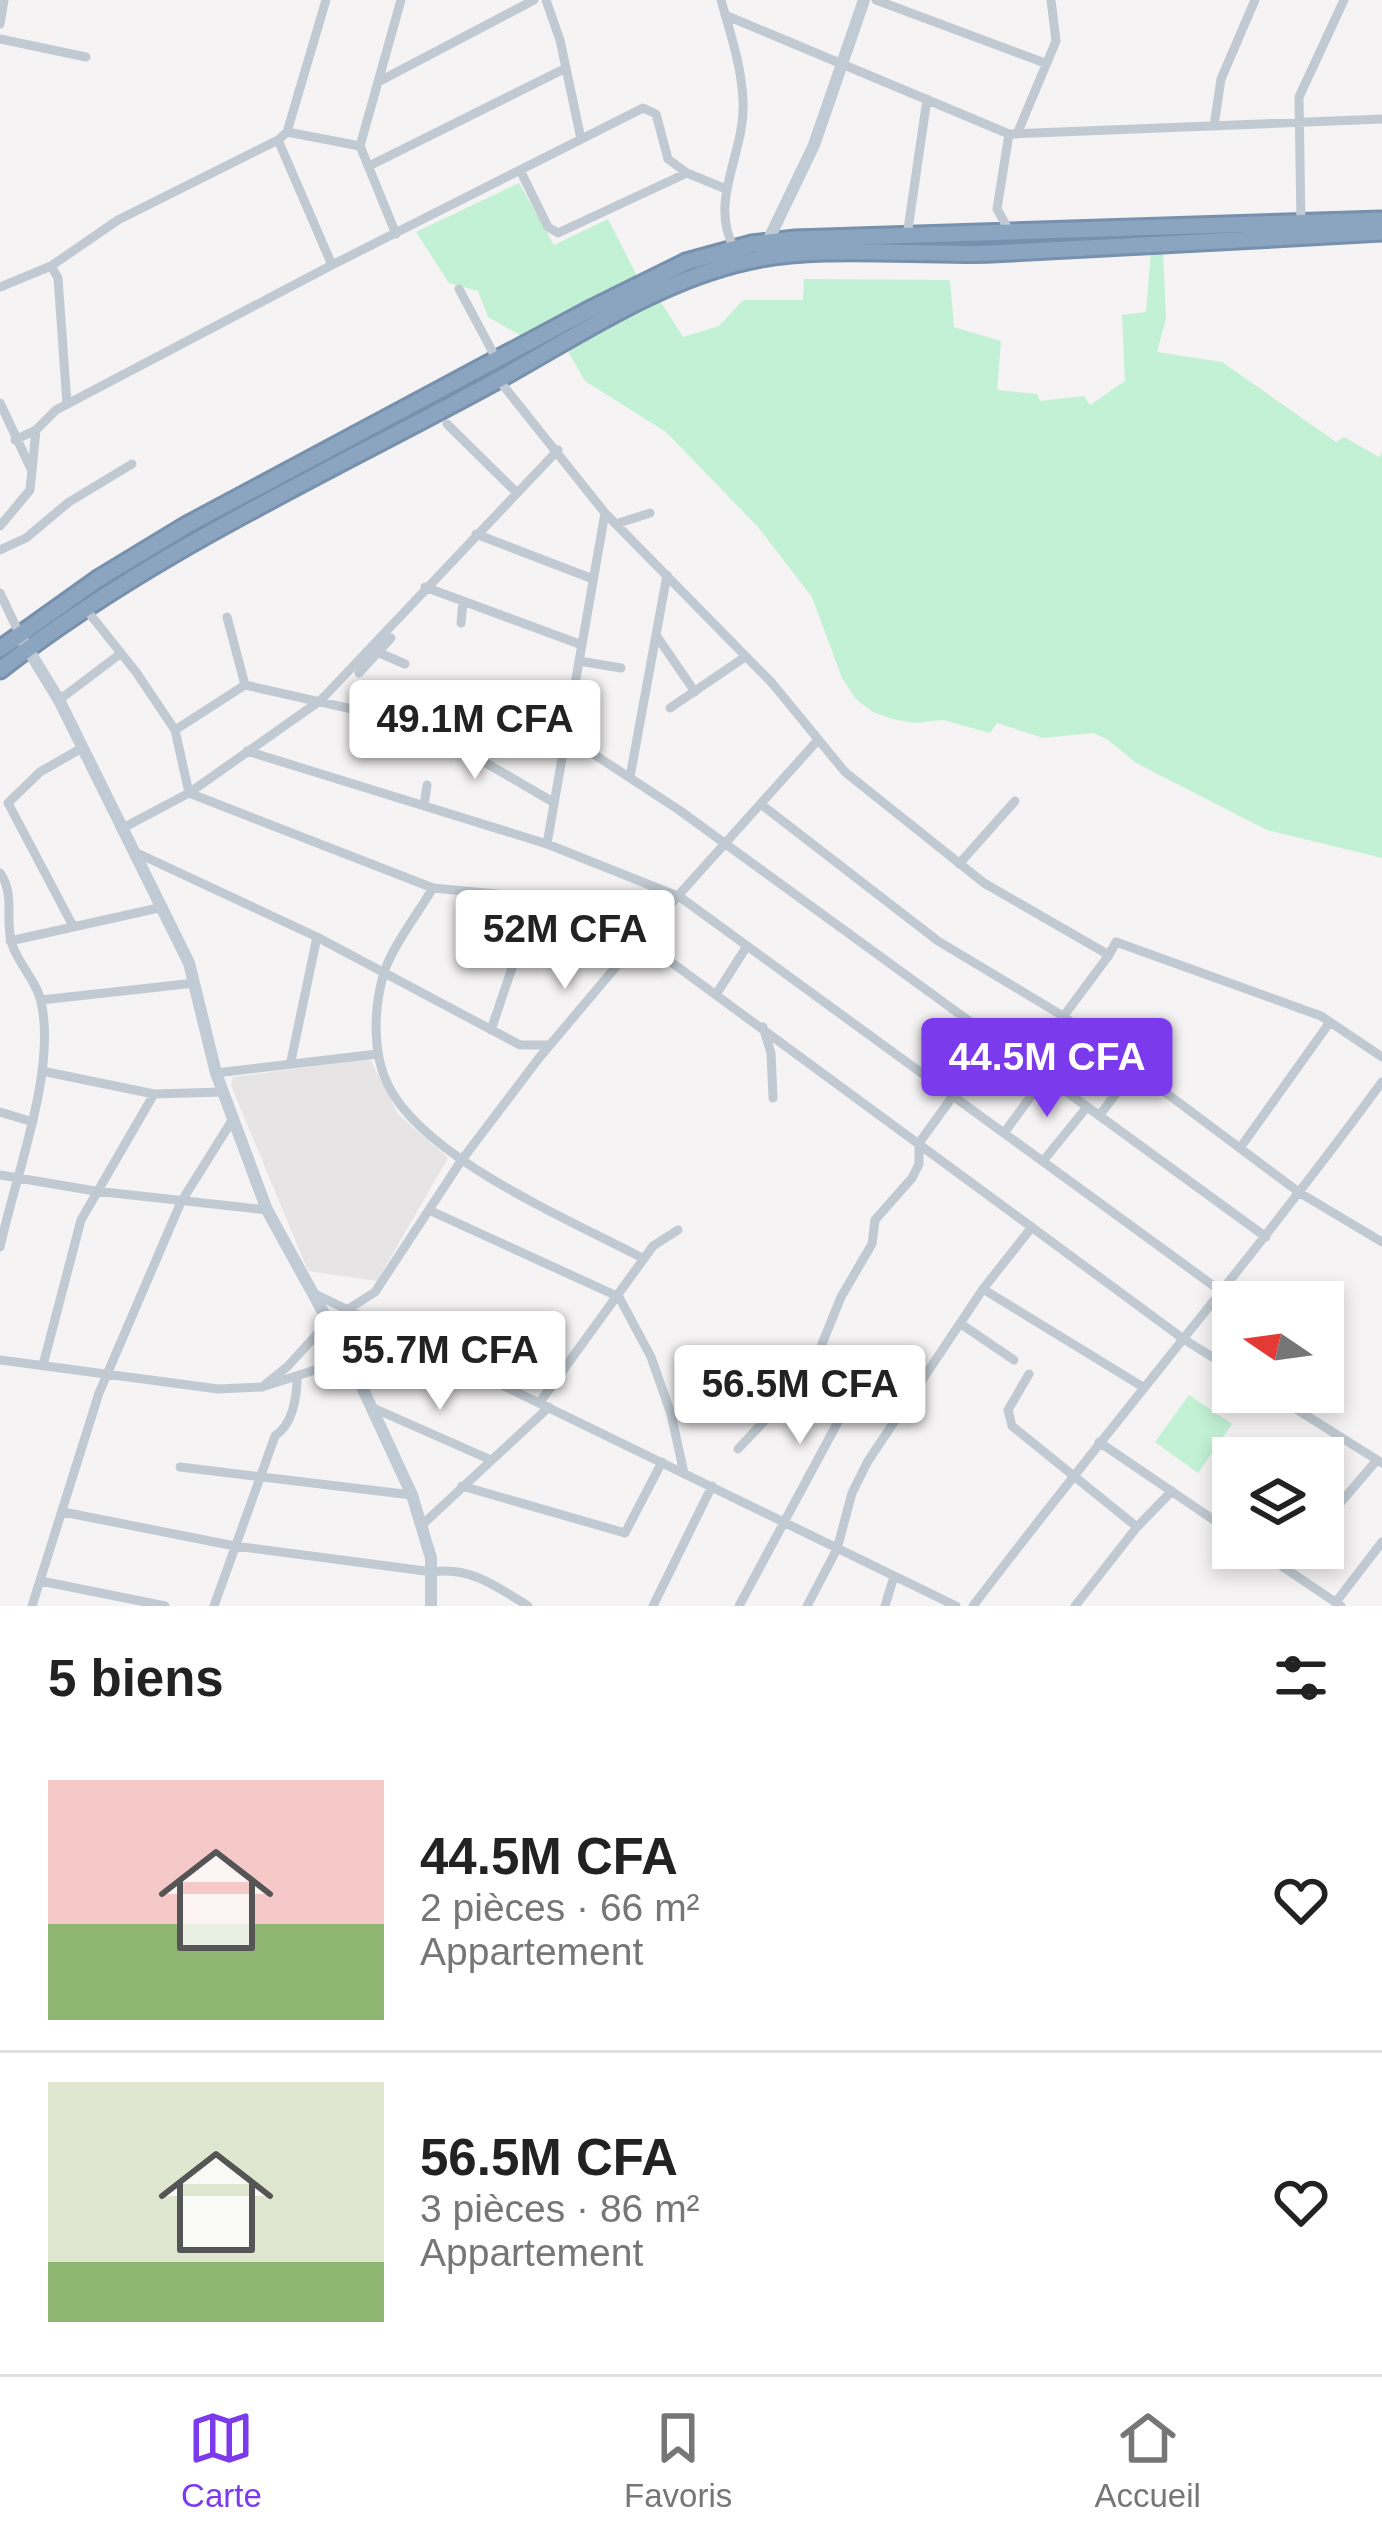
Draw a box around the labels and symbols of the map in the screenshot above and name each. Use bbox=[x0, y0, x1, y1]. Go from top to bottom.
pin: 49.1M CFA bbox=[338, 680, 612, 782]
pin: 52M CFA bbox=[454, 890, 676, 992]
pin: 44.5M CFA bbox=[910, 1018, 1184, 1120]
north arrow bbox=[1212, 1281, 1344, 1413]
pin: 55.7M CFA bbox=[303, 1311, 577, 1413]
pin: 56.5M CFA bbox=[663, 1345, 937, 1447]

